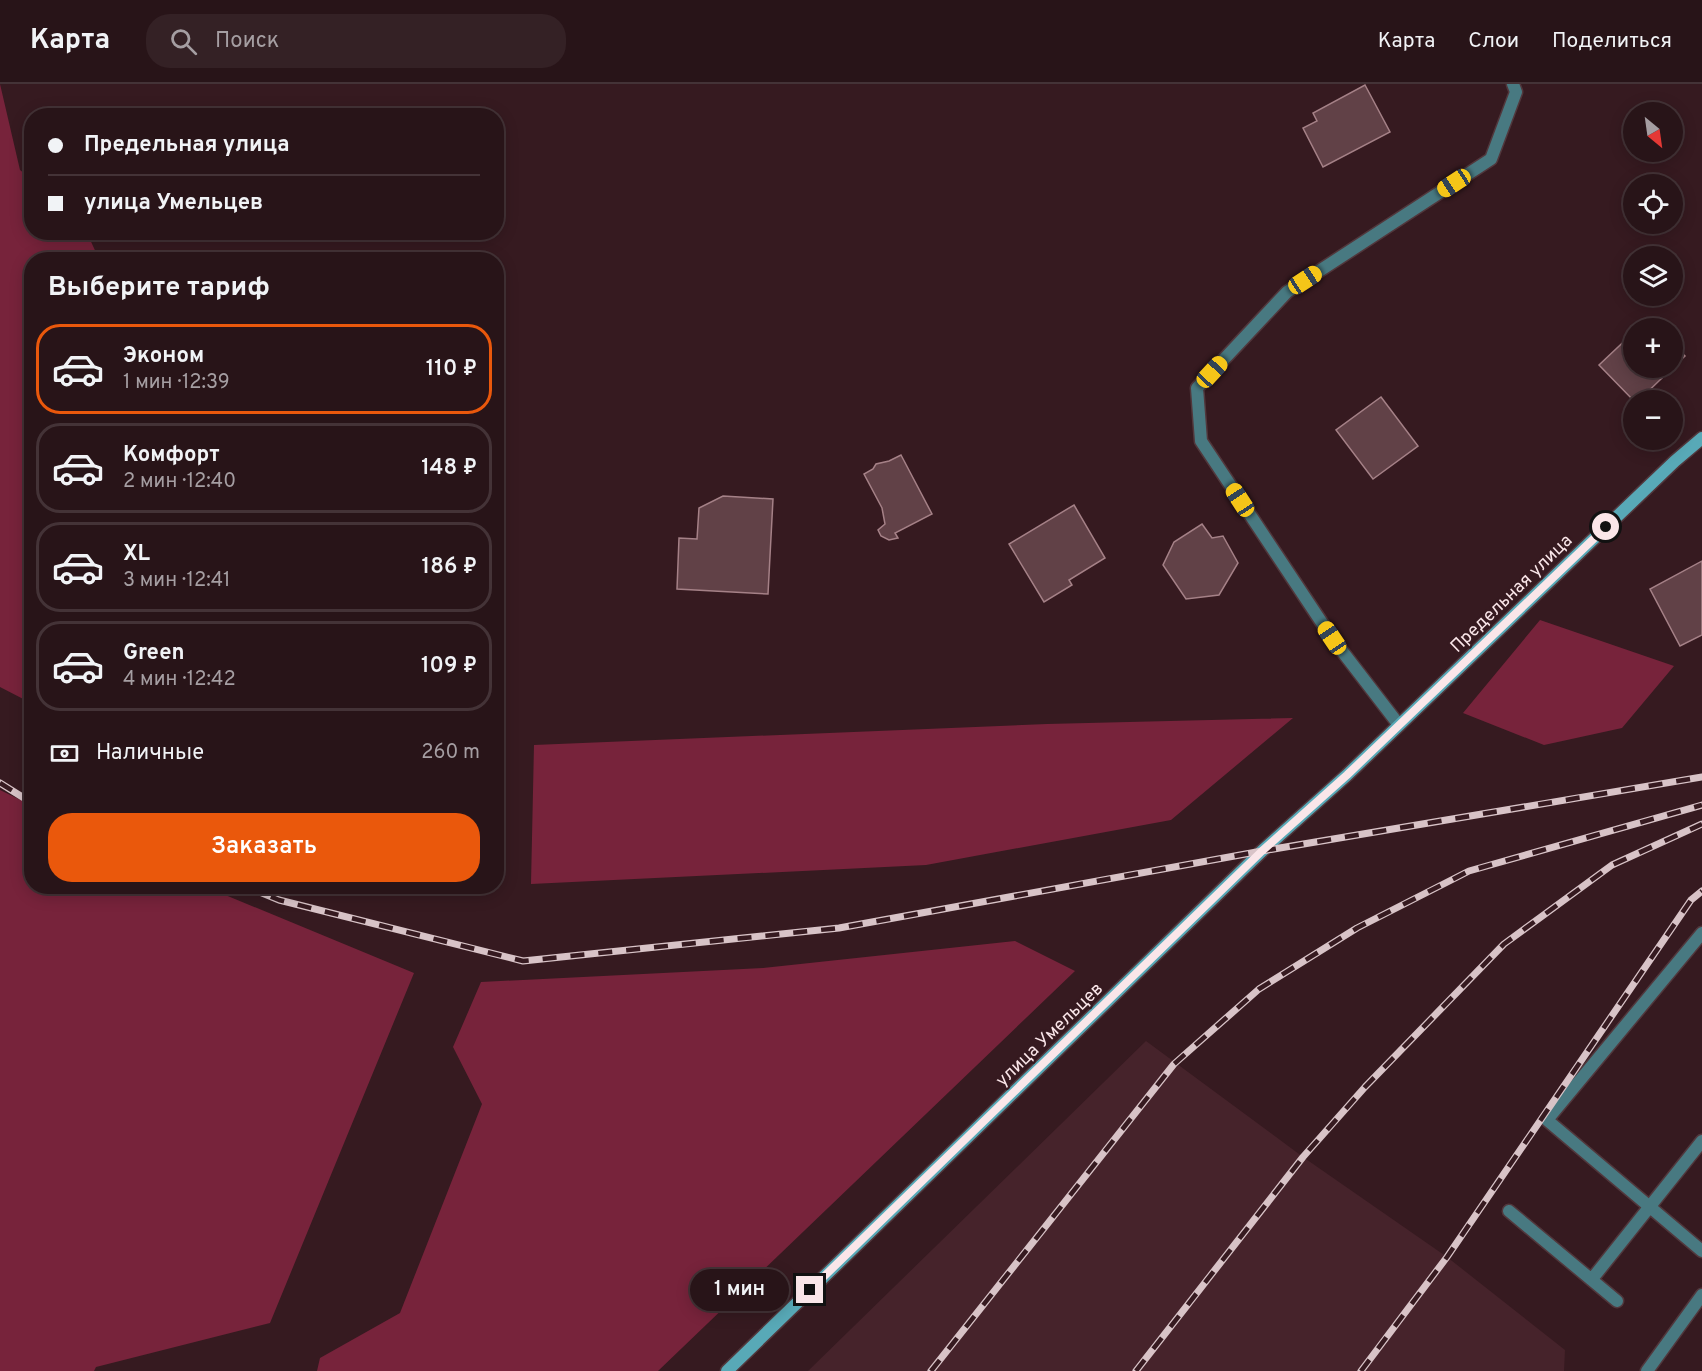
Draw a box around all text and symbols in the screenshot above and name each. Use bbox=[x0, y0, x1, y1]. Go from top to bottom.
search box bbox=[146, 14, 566, 68]
text: Карта bbox=[30, 23, 110, 59]
icon: search bbox=[167, 25, 200, 58]
text: Поиск bbox=[215, 28, 279, 55]
text: Карта bbox=[1378, 28, 1435, 55]
text: Слои bbox=[1468, 28, 1519, 55]
text: Поделиться bbox=[1552, 28, 1672, 55]
north arrow bbox=[1623, 102, 1683, 162]
map controls bbox=[1623, 102, 1683, 450]
text: Предельная улица bbox=[84, 132, 290, 159]
car bbox=[1434, 166, 1474, 200]
button: locate bbox=[1623, 174, 1683, 234]
text: улица Умельцев bbox=[84, 190, 263, 217]
button: layers bbox=[1623, 246, 1683, 306]
car bbox=[1285, 263, 1325, 297]
text: Выберите тариф bbox=[48, 271, 270, 305]
button: + bbox=[1623, 318, 1683, 378]
icon: car bbox=[51, 342, 105, 396]
text: Эконом bbox=[123, 343, 204, 370]
car bbox=[1193, 353, 1231, 391]
text: 110 ₽ bbox=[426, 356, 477, 383]
text: 1 мин · 12:39 bbox=[123, 370, 230, 396]
button: − bbox=[1623, 390, 1683, 450]
icon: car bbox=[51, 441, 105, 495]
text: Комфорт bbox=[123, 442, 220, 469]
text: 148 ₽ bbox=[421, 455, 477, 482]
text: 2 мин · 12:40 bbox=[123, 469, 236, 495]
car bbox=[1223, 480, 1257, 520]
route start bbox=[1592, 513, 1619, 540]
street label: Предельная улица bbox=[1446, 530, 1578, 658]
icon: car bbox=[51, 540, 105, 594]
text: XL bbox=[123, 541, 150, 568]
text: 186 ₽ bbox=[422, 554, 477, 581]
text: 3 мин · 12:41 bbox=[123, 568, 231, 594]
car bbox=[1314, 618, 1350, 658]
icon: car bbox=[51, 639, 105, 693]
text: Green bbox=[123, 640, 185, 667]
text: 109 ₽ bbox=[421, 653, 477, 680]
text: 4 мин · 12:42 bbox=[123, 667, 236, 693]
icon: cash bbox=[48, 737, 81, 770]
text: Наличные bbox=[96, 740, 204, 767]
text: 260 m bbox=[421, 740, 480, 766]
button: Заказать bbox=[48, 813, 480, 882]
street label: улица Умельцев bbox=[991, 978, 1109, 1092]
callout: 1 мин bbox=[690, 1269, 789, 1311]
route end bbox=[796, 1276, 823, 1303]
text: 1 мин bbox=[714, 1277, 765, 1303]

